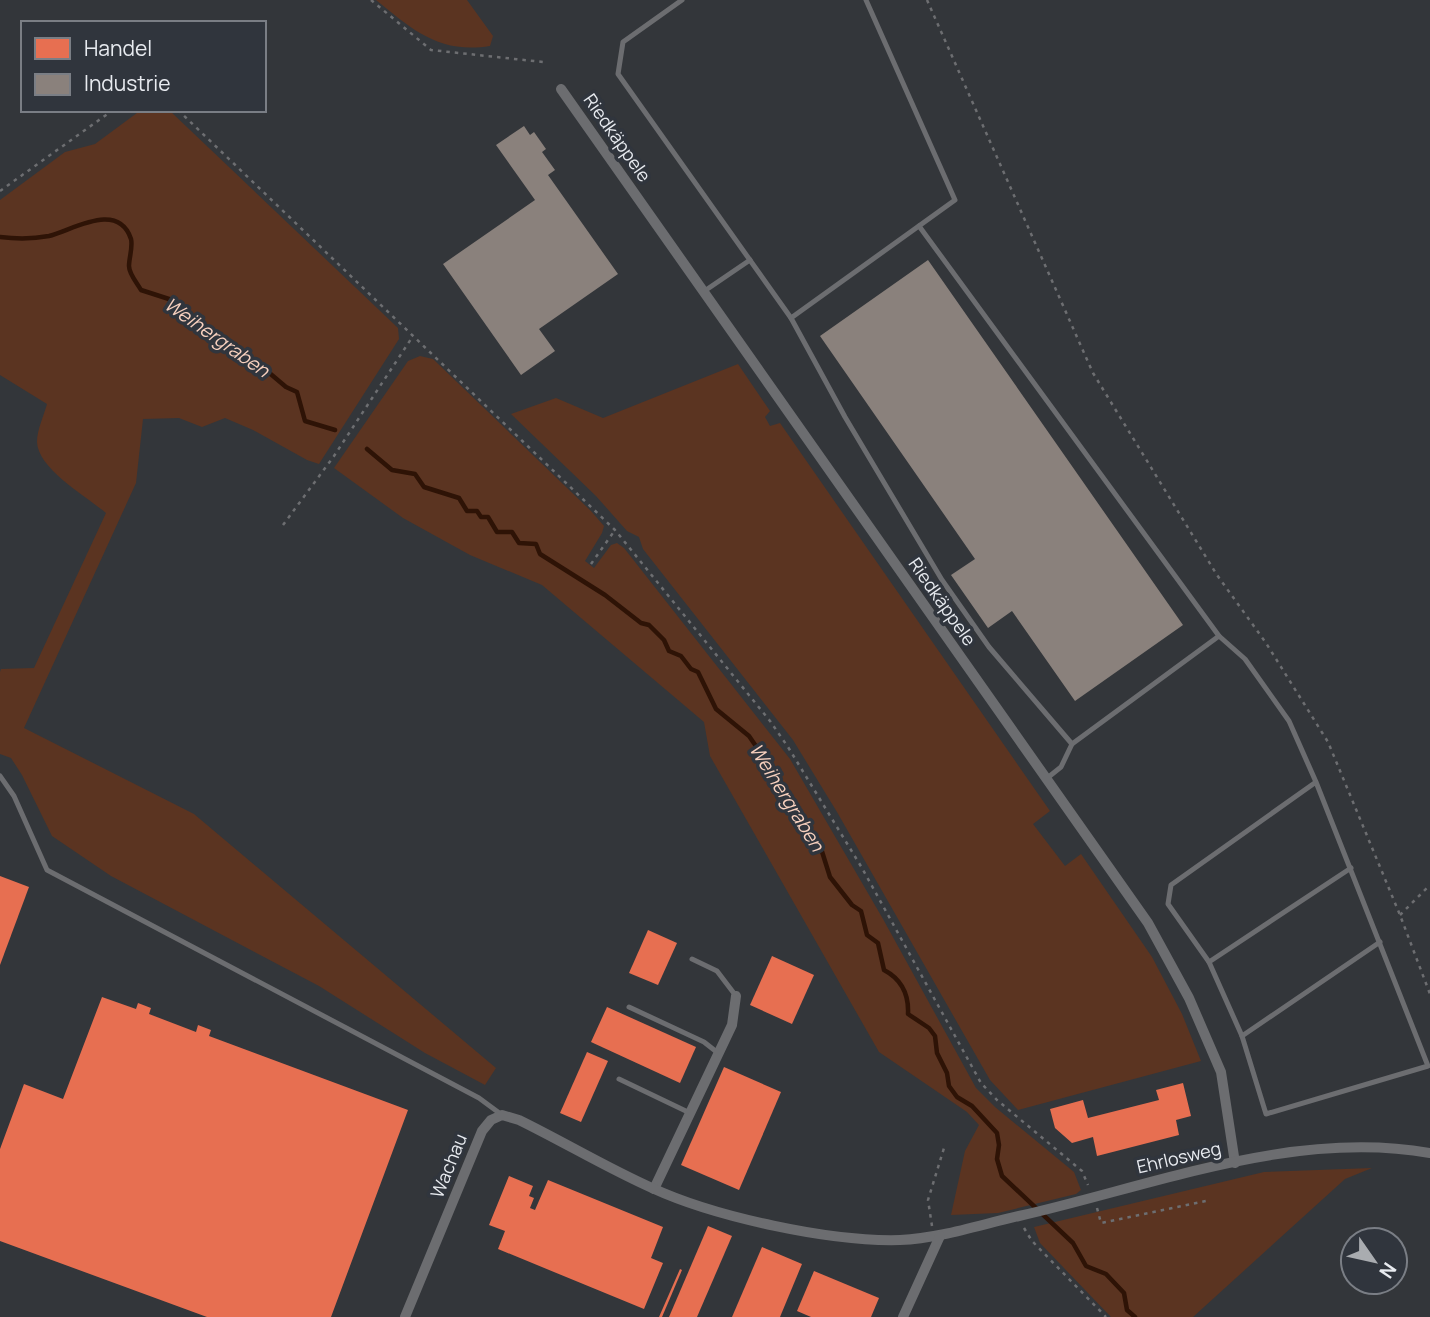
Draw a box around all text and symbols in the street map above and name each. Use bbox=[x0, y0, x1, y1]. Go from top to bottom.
legend bbox=[21, 21, 266, 112]
text: Handel bbox=[84, 34, 152, 62]
text: Industrie bbox=[84, 69, 170, 97]
street label: Riedkäppele bbox=[579, 89, 657, 186]
water label: Weihergraben bbox=[159, 291, 275, 383]
street label: Riedkäppele bbox=[904, 553, 982, 650]
water label: Weihergraben bbox=[743, 738, 831, 857]
street label: Wachau bbox=[424, 1130, 472, 1201]
street label: Ehrlosweg bbox=[1134, 1136, 1223, 1178]
north arrow bbox=[1339, 1226, 1409, 1296]
text: N bbox=[1373, 1258, 1403, 1283]

